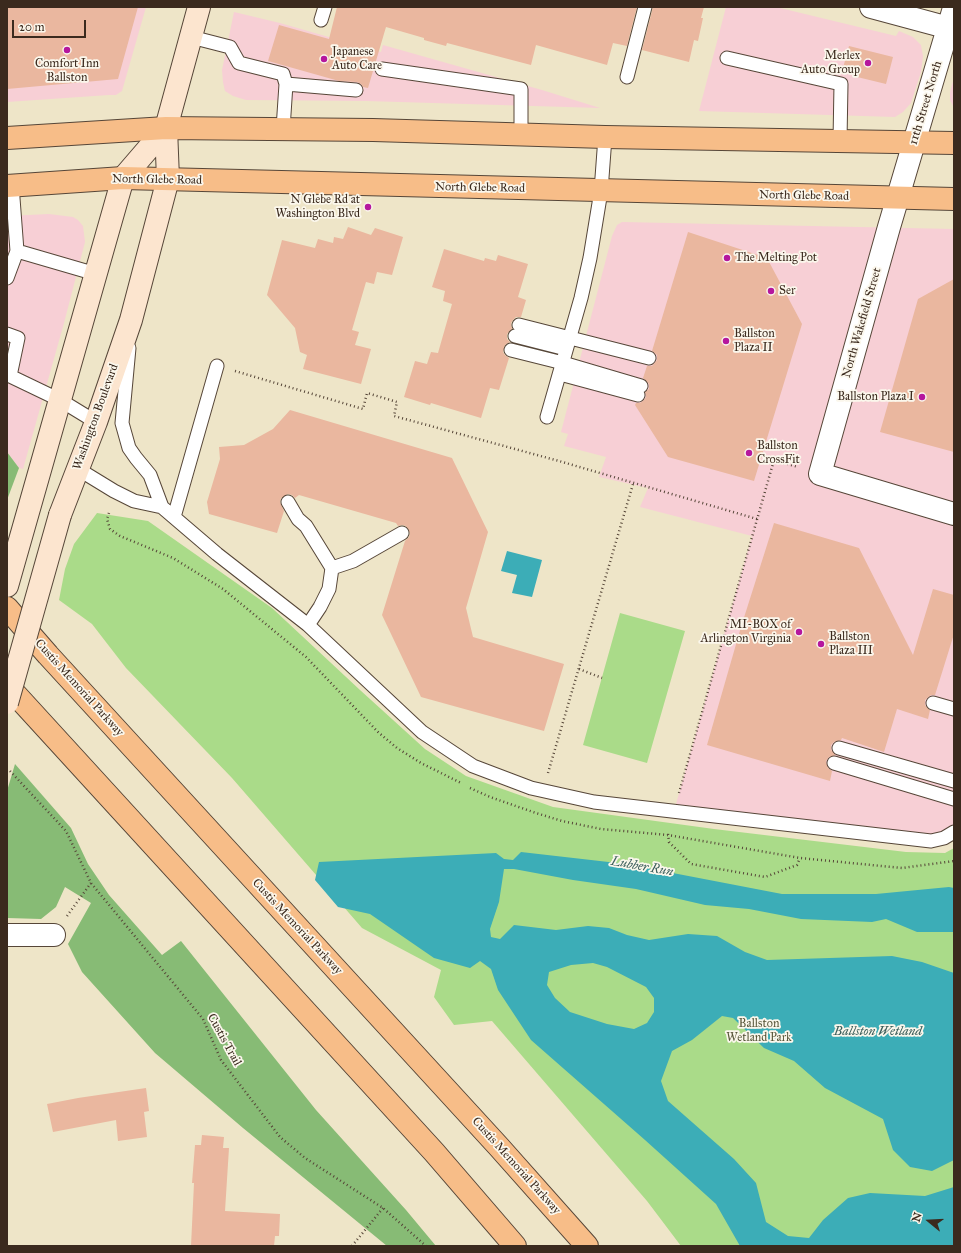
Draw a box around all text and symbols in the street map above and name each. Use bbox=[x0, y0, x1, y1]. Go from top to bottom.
scale bar bbox=[14, 12, 88, 38]
text: 20 m bbox=[19, 20, 45, 34]
marker: Comfort Inn Ballston bbox=[62, 45, 72, 55]
place label: Japanese Auto Care bbox=[332, 45, 382, 73]
place label: Merlex Auto Group bbox=[801, 49, 860, 77]
marker: Japanese Auto Care bbox=[319, 54, 329, 64]
place label: Comfort Inn Ballston bbox=[35, 57, 99, 85]
marker: Merlex Auto Group bbox=[863, 58, 873, 68]
street label: 11th Street North bbox=[906, 59, 946, 147]
street label: North Glebe Road bbox=[112, 172, 202, 188]
street label: North Glebe Road bbox=[435, 180, 525, 196]
street label: North Glebe Road bbox=[759, 188, 849, 204]
place label: N Glebe Rd at Washington Blvd bbox=[276, 193, 360, 221]
marker: N Glebe Rd at Washington Blvd bbox=[363, 202, 373, 212]
place label: The Melting Pot bbox=[735, 251, 817, 265]
marker: The Melting Pot bbox=[722, 253, 732, 263]
street label: North Wakefield Street bbox=[839, 266, 885, 380]
place label: Ser bbox=[779, 284, 795, 298]
marker: Ser bbox=[766, 286, 776, 296]
place label: Ballston Plaza II bbox=[734, 327, 775, 355]
marker: Ballston Plaza II bbox=[721, 336, 731, 346]
street label: Washington Boulevard bbox=[70, 362, 122, 472]
place label: Ballston Plaza I bbox=[837, 390, 914, 404]
marker: Ballston Plaza I bbox=[917, 392, 927, 402]
place label: Ballston CrossFit bbox=[757, 439, 800, 467]
marker: Ballston CrossFit bbox=[744, 448, 754, 458]
place label: MI-BOX of Arlington Virginia bbox=[700, 618, 791, 646]
marker: MI-BOX of Arlington Virginia bbox=[794, 627, 804, 637]
place label: Ballston Plaza III bbox=[829, 630, 873, 658]
street label: Custis Memorial Parkway bbox=[32, 637, 126, 739]
marker: Ballston Plaza III bbox=[816, 639, 826, 649]
water label: Lubber Run bbox=[610, 854, 674, 880]
street label: Custis Memorial Parkway bbox=[249, 876, 345, 978]
street label: Custis Trail bbox=[204, 1011, 244, 1069]
park label: Ballston Wetland Park bbox=[726, 1017, 792, 1045]
water label: Ballston Wetland bbox=[834, 1024, 922, 1040]
street label: Custis Memorial Parkway bbox=[469, 1115, 563, 1217]
north arrow bbox=[909, 1201, 949, 1241]
text: N bbox=[909, 1211, 925, 1224]

